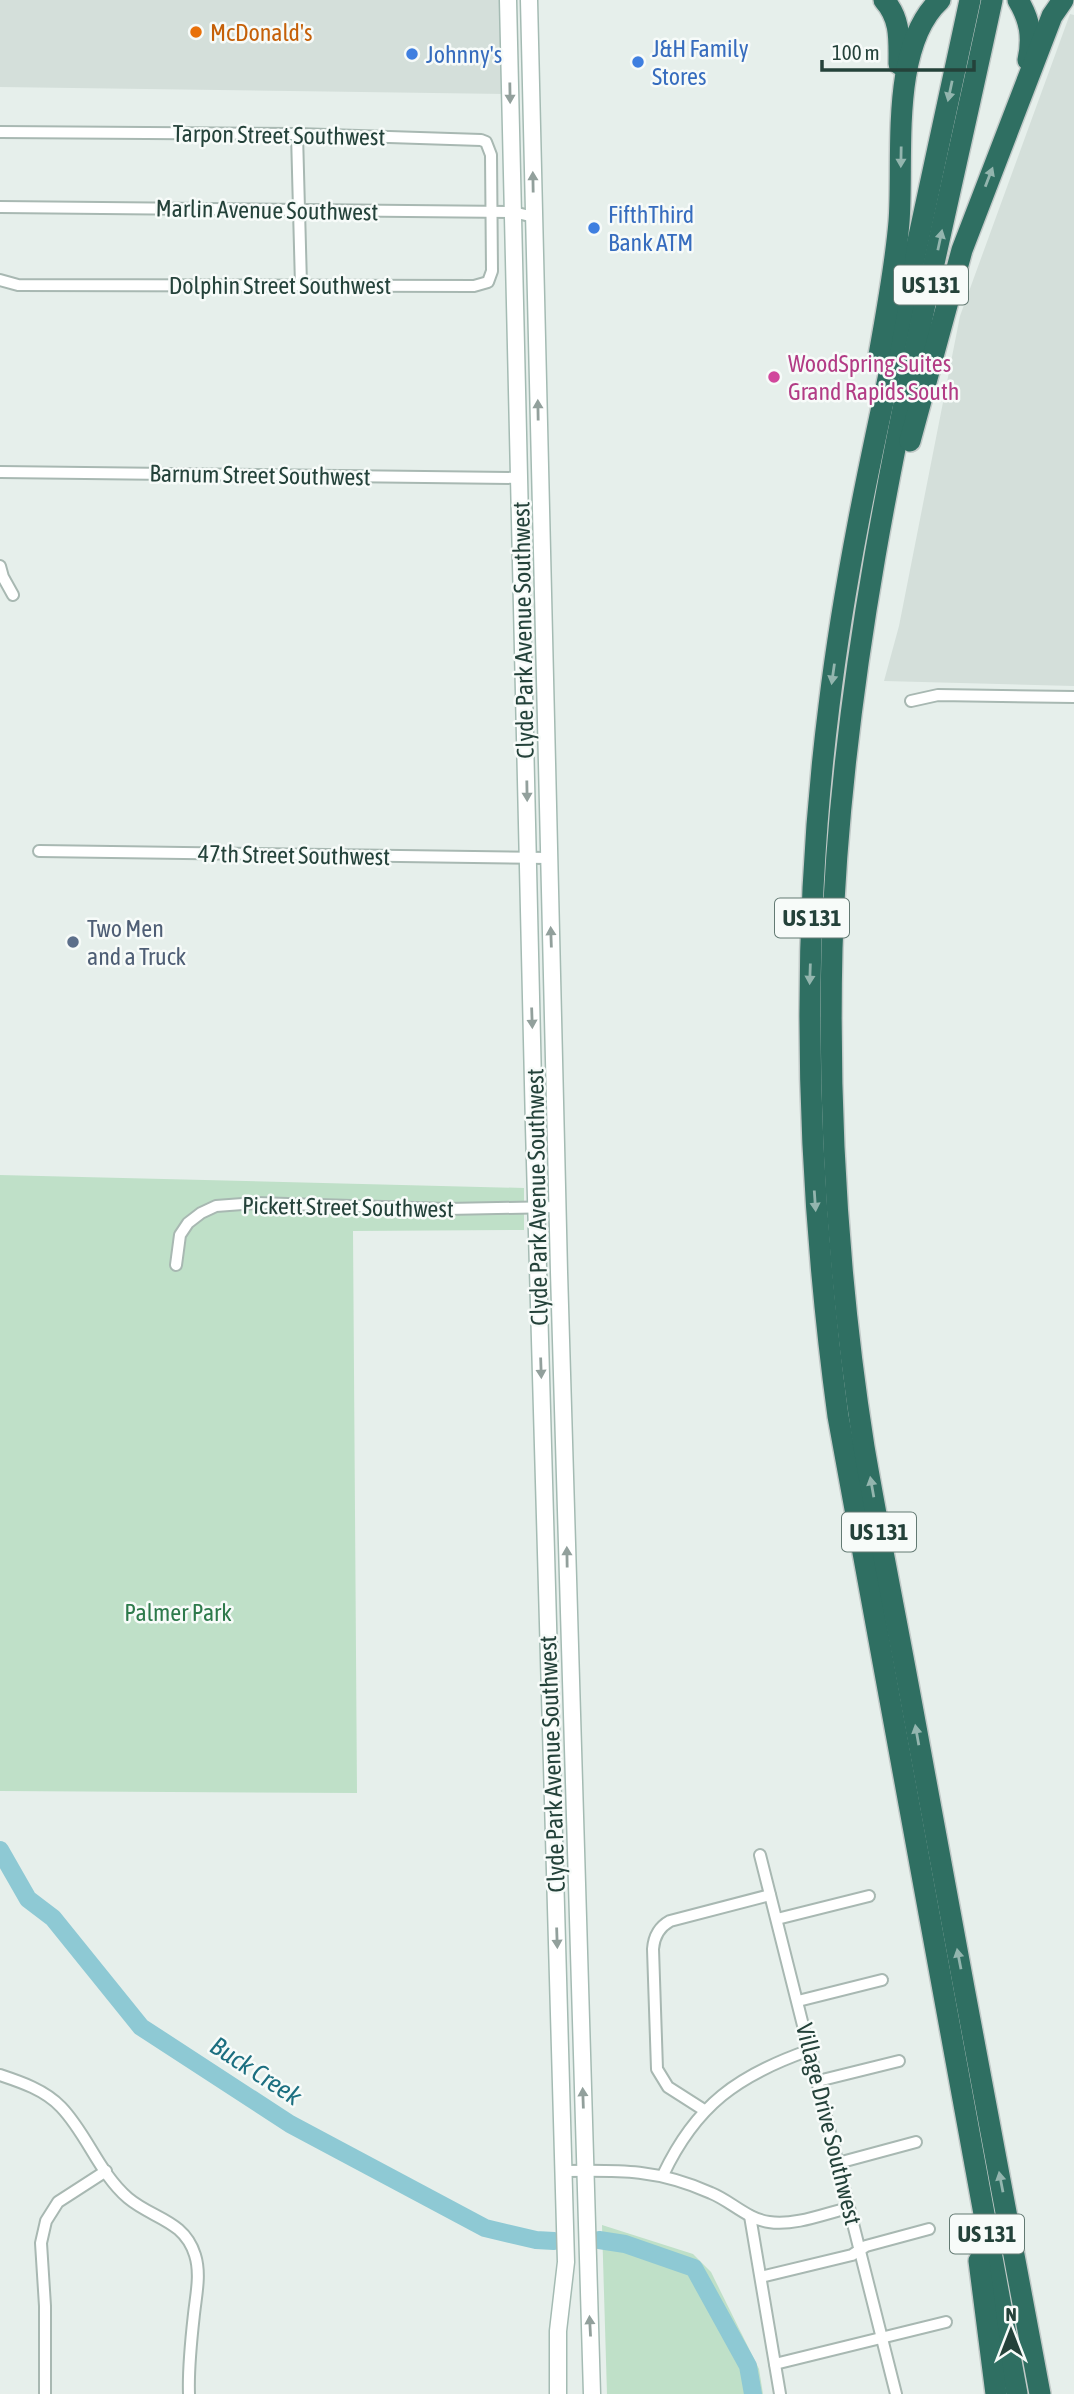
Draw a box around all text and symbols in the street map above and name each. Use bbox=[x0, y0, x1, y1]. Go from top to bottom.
place label: McDonald's bbox=[210, 19, 312, 46]
marker: McDonald's bbox=[188, 24, 204, 40]
scale bar bbox=[822, 28, 974, 72]
place label: J&H Family Stores bbox=[652, 35, 749, 90]
text: 100 m bbox=[832, 40, 880, 64]
place label: Johnny's bbox=[426, 41, 502, 68]
marker: Johnny's bbox=[404, 46, 420, 62]
marker: J&H Family Stores bbox=[630, 54, 646, 70]
one-way arrow bbox=[945, 80, 956, 102]
one-way arrow bbox=[505, 82, 516, 104]
street label: Tarpon Street Southwest bbox=[173, 120, 386, 150]
one-way arrow bbox=[895, 146, 907, 168]
one-way arrow bbox=[983, 166, 994, 187]
one-way arrow bbox=[527, 171, 539, 193]
street label: Marlin Avenue Southwest bbox=[155, 195, 379, 225]
place label: FifthThird Bank ATM bbox=[608, 201, 694, 256]
marker: FifthThird Bank ATM bbox=[586, 220, 602, 236]
one-way arrow bbox=[935, 229, 946, 251]
road number: US 131 bbox=[894, 266, 968, 304]
street label: Dolphin Street Southwest bbox=[169, 272, 391, 299]
place label: WoodSpring Suites Grand Rapids South bbox=[788, 350, 959, 405]
marker: WoodSpring Suites Grand Rapids South bbox=[766, 369, 782, 385]
one-way arrow bbox=[532, 398, 543, 420]
street label: Barnum Street Southwest bbox=[149, 460, 371, 490]
street label: Clyde Park Avenue Southwest bbox=[507, 501, 539, 759]
one-way arrow bbox=[827, 663, 838, 685]
one-way arrow bbox=[521, 780, 533, 802]
street label: 47th Street Southwest bbox=[198, 840, 390, 870]
road number: US 131 bbox=[775, 898, 849, 937]
place label: Two Men and a Truck bbox=[87, 915, 187, 970]
one-way arrow bbox=[545, 926, 557, 948]
marker: Two Men and a Truck bbox=[65, 934, 81, 950]
one-way arrow bbox=[804, 963, 815, 985]
one-way arrow bbox=[526, 1008, 538, 1030]
street label: Clyde Park Avenue Southwest bbox=[521, 1068, 553, 1326]
one-way arrow bbox=[810, 1190, 821, 1212]
street label: Pickett Street Southwest bbox=[242, 1192, 454, 1222]
one-way arrow bbox=[535, 1357, 547, 1379]
one-way arrow bbox=[866, 1476, 877, 1498]
road number: US 131 bbox=[842, 1512, 916, 1552]
one-way arrow bbox=[562, 1545, 573, 1567]
park label: Palmer Park bbox=[124, 1599, 232, 1626]
street label: Clyde Park Avenue Southwest bbox=[534, 1635, 570, 1893]
one-way arrow bbox=[911, 1724, 922, 1746]
one-way arrow bbox=[551, 1928, 563, 1950]
one-way arrow bbox=[953, 1948, 964, 1970]
street label: Village Drive Southwest bbox=[791, 2020, 867, 2228]
water label: Buck Creek bbox=[205, 2030, 308, 2112]
one-way arrow bbox=[577, 2087, 588, 2109]
one-way arrow bbox=[995, 2171, 1006, 2193]
road number: US 131 bbox=[950, 2214, 1024, 2254]
north arrow bbox=[976, 2296, 1046, 2366]
text: N bbox=[1005, 2303, 1017, 2325]
one-way arrow bbox=[584, 2315, 595, 2337]

